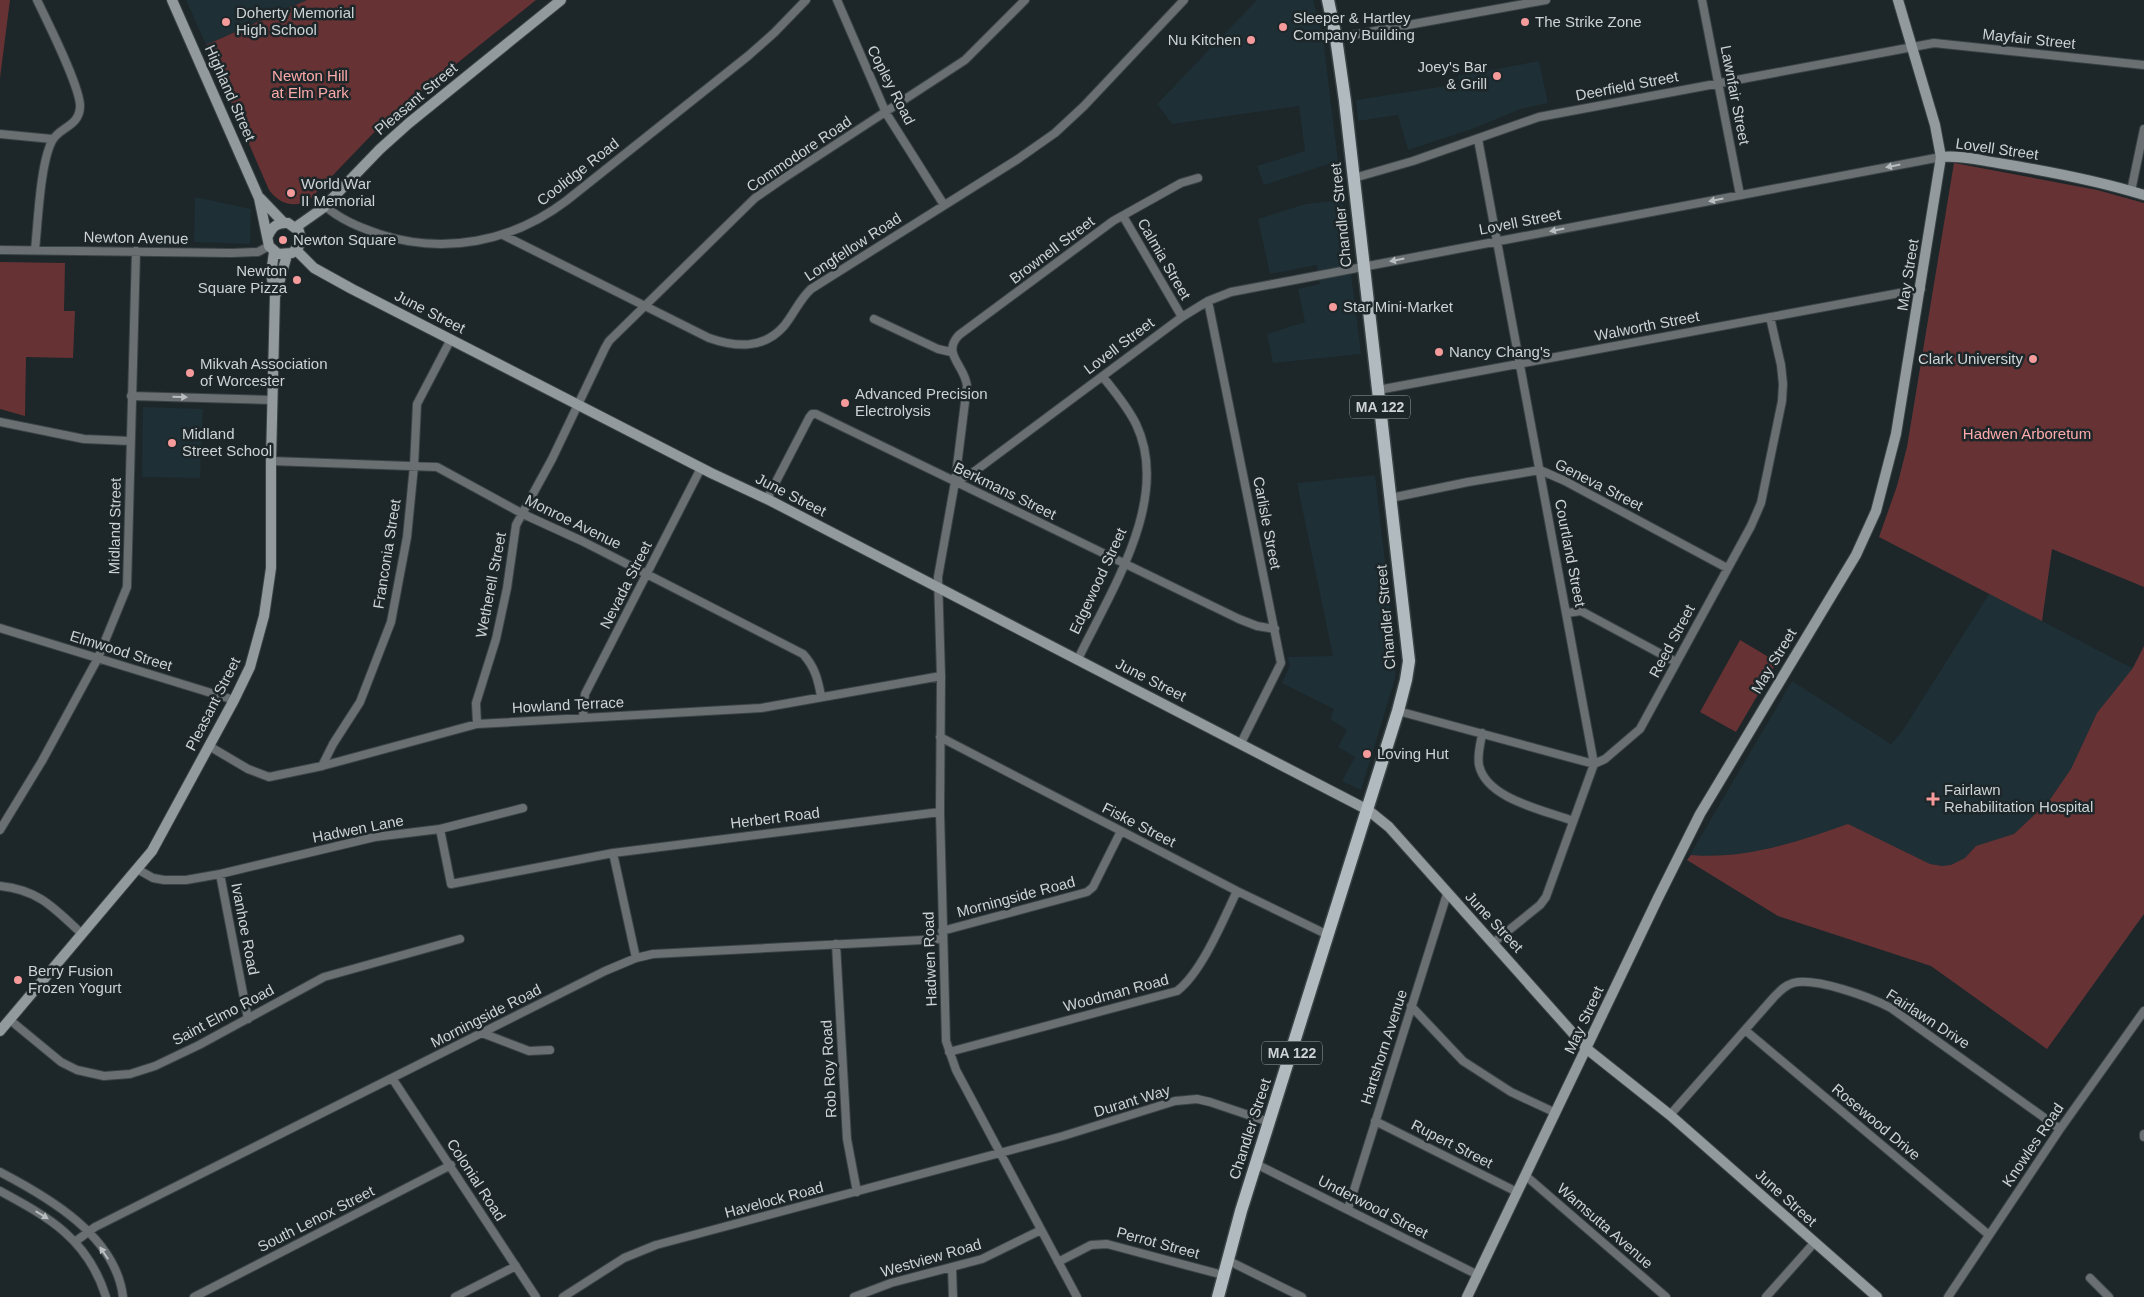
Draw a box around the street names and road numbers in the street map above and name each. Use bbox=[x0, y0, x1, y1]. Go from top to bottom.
street label: Mayfair Street bbox=[1982, 25, 2077, 52]
street label: Highland Street bbox=[202, 42, 260, 144]
street label: Copley Road bbox=[864, 42, 919, 127]
street label: Lawnfair Street bbox=[1718, 44, 1754, 147]
street label: Pleasant Street bbox=[371, 59, 461, 138]
street label: Deerfield Street bbox=[1574, 67, 1680, 104]
street label: Commodore Road bbox=[743, 112, 854, 195]
street label: Coolidge Road bbox=[533, 134, 622, 209]
street label: Lovell Street bbox=[1955, 134, 2040, 163]
street label: Chandler Street bbox=[1326, 161, 1354, 268]
street label: Lovell Street bbox=[1477, 205, 1563, 238]
street label: Longfellow Road bbox=[801, 209, 904, 284]
street label: Brownell Street bbox=[1006, 212, 1098, 287]
street label: Calmia Street bbox=[1134, 215, 1195, 303]
street label: Newton Avenue bbox=[83, 228, 189, 247]
street label: May Street bbox=[1893, 237, 1922, 312]
street label: June Street bbox=[392, 287, 469, 337]
street label: Walworth Street bbox=[1593, 307, 1701, 344]
street label: Lovell Street bbox=[1080, 313, 1158, 377]
road number: MA 122 bbox=[1350, 396, 1410, 418]
street label: Geneva Street bbox=[1552, 455, 1647, 514]
street label: Berkmans Street bbox=[951, 458, 1060, 523]
street label: June Street bbox=[753, 470, 830, 520]
street label: Carlisle Street bbox=[1250, 475, 1285, 572]
street label: Midland Street bbox=[105, 477, 124, 574]
street label: Monroe Avenue bbox=[522, 491, 624, 552]
street label: Franconia Street bbox=[369, 497, 404, 610]
street label: Courtland Street bbox=[1552, 498, 1589, 609]
street label: Edgewood Street bbox=[1066, 524, 1130, 637]
street label: Wetherell Street bbox=[472, 530, 509, 639]
street label: Nevada Street bbox=[596, 537, 655, 631]
street label: Chandler Street bbox=[1372, 563, 1399, 670]
street label: Reed Street bbox=[1645, 601, 1698, 680]
street label: May Street bbox=[1748, 625, 1800, 696]
street label: Elmwood Street bbox=[68, 627, 175, 674]
street label: Pleasant Street bbox=[182, 653, 244, 753]
street label: June Street bbox=[1113, 655, 1190, 705]
street label: Howland Terrace bbox=[511, 693, 624, 716]
street label: Fiske Street bbox=[1100, 799, 1179, 851]
street label: Herbert Road bbox=[729, 804, 821, 831]
street label: Hadwen Lane bbox=[311, 811, 405, 846]
street label: Morningside Road bbox=[955, 873, 1077, 920]
street label: Ivanhoe Road bbox=[228, 881, 263, 976]
street label: June Street bbox=[1462, 888, 1527, 956]
street label: Hadwen Road bbox=[919, 911, 940, 1007]
street label: Woodman Road bbox=[1061, 970, 1170, 1015]
street label: Morningside Road bbox=[428, 980, 544, 1051]
street label: Saint Elmo Road bbox=[169, 981, 276, 1048]
street label: May Street bbox=[1561, 983, 1607, 1056]
street label: Fairlawn Drive bbox=[1883, 985, 1973, 1052]
street label: Hartshorn Avenue bbox=[1357, 987, 1410, 1106]
street label: Rob Roy Road bbox=[817, 1019, 840, 1119]
road number: MA 122 bbox=[1262, 1042, 1322, 1064]
street label: Chandler Street bbox=[1225, 1075, 1274, 1181]
street label: Rosewood Drive bbox=[1829, 1080, 1924, 1163]
street label: Durant Way bbox=[1092, 1081, 1172, 1120]
street label: Knowles Road bbox=[1998, 1100, 2067, 1190]
street label: Rupert Street bbox=[1409, 1116, 1497, 1172]
street label: Colonial Road bbox=[444, 1136, 509, 1224]
street label: June Street bbox=[1752, 1166, 1821, 1230]
street label: Underwood Street bbox=[1316, 1172, 1432, 1242]
street label: Havelock Road bbox=[723, 1178, 825, 1221]
street label: Wamsutta Avenue bbox=[1554, 1180, 1657, 1272]
street label: South Lenox Street bbox=[255, 1181, 378, 1255]
street label: Perrot Street bbox=[1115, 1223, 1202, 1262]
street label: Westview Road bbox=[879, 1235, 983, 1280]

